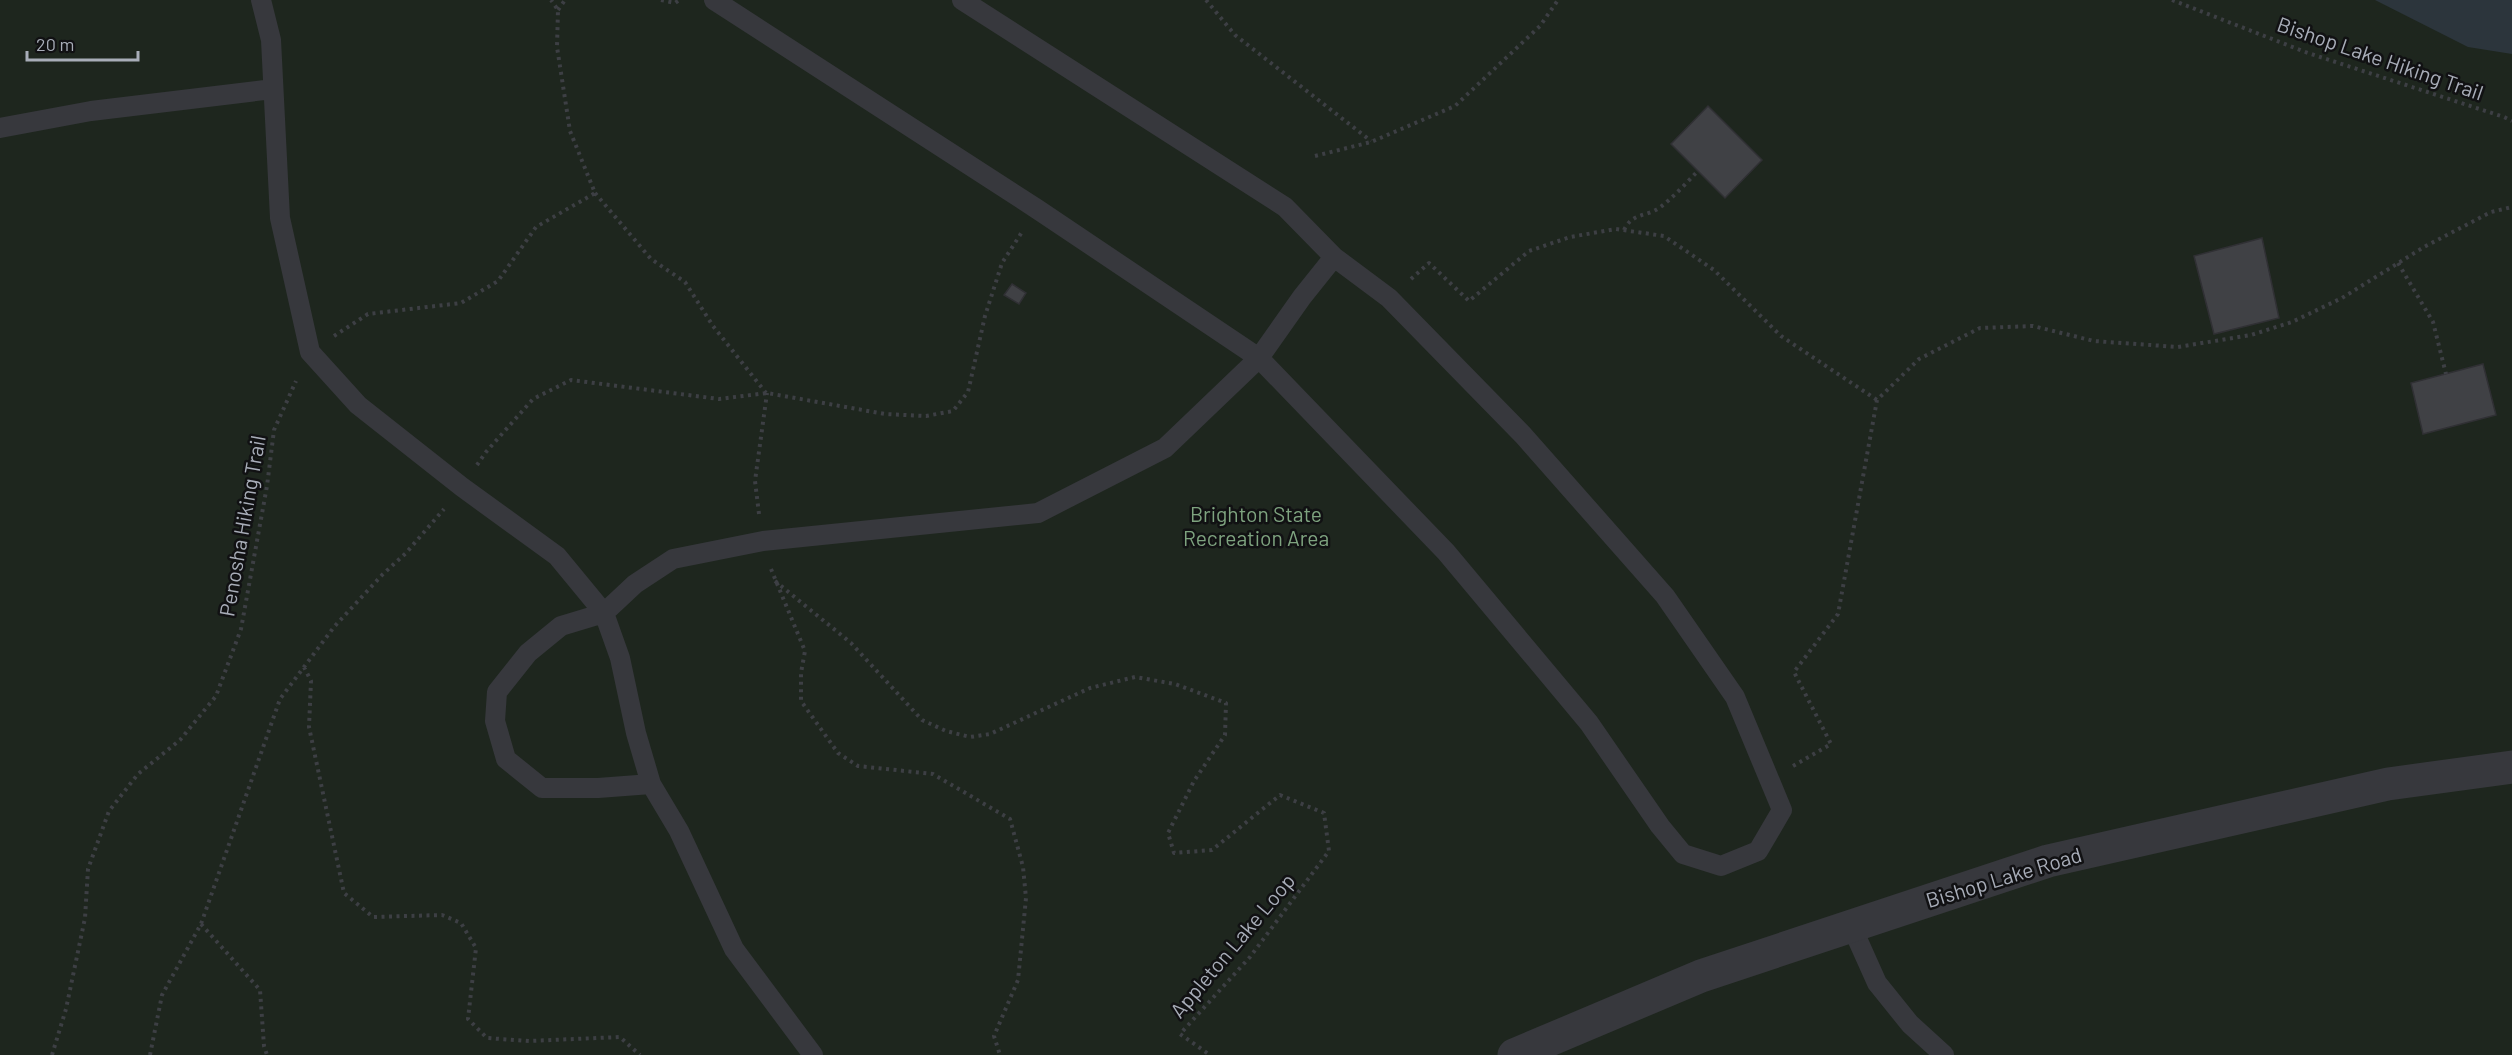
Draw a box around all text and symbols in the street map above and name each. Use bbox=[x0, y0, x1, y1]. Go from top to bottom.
street label: Bishop Lake Hiking Trail bbox=[2274, 11, 2487, 105]
scale bar bbox=[27, 24, 138, 62]
text: 20 m bbox=[36, 33, 74, 55]
street label: Penosha Hiking Trail bbox=[213, 433, 270, 618]
park label: Brighton State Recreation Area bbox=[1183, 501, 1329, 550]
street label: Bishop Lake Road bbox=[1923, 841, 2085, 912]
street label: Appleton Lake Loop bbox=[1164, 868, 1299, 1022]

